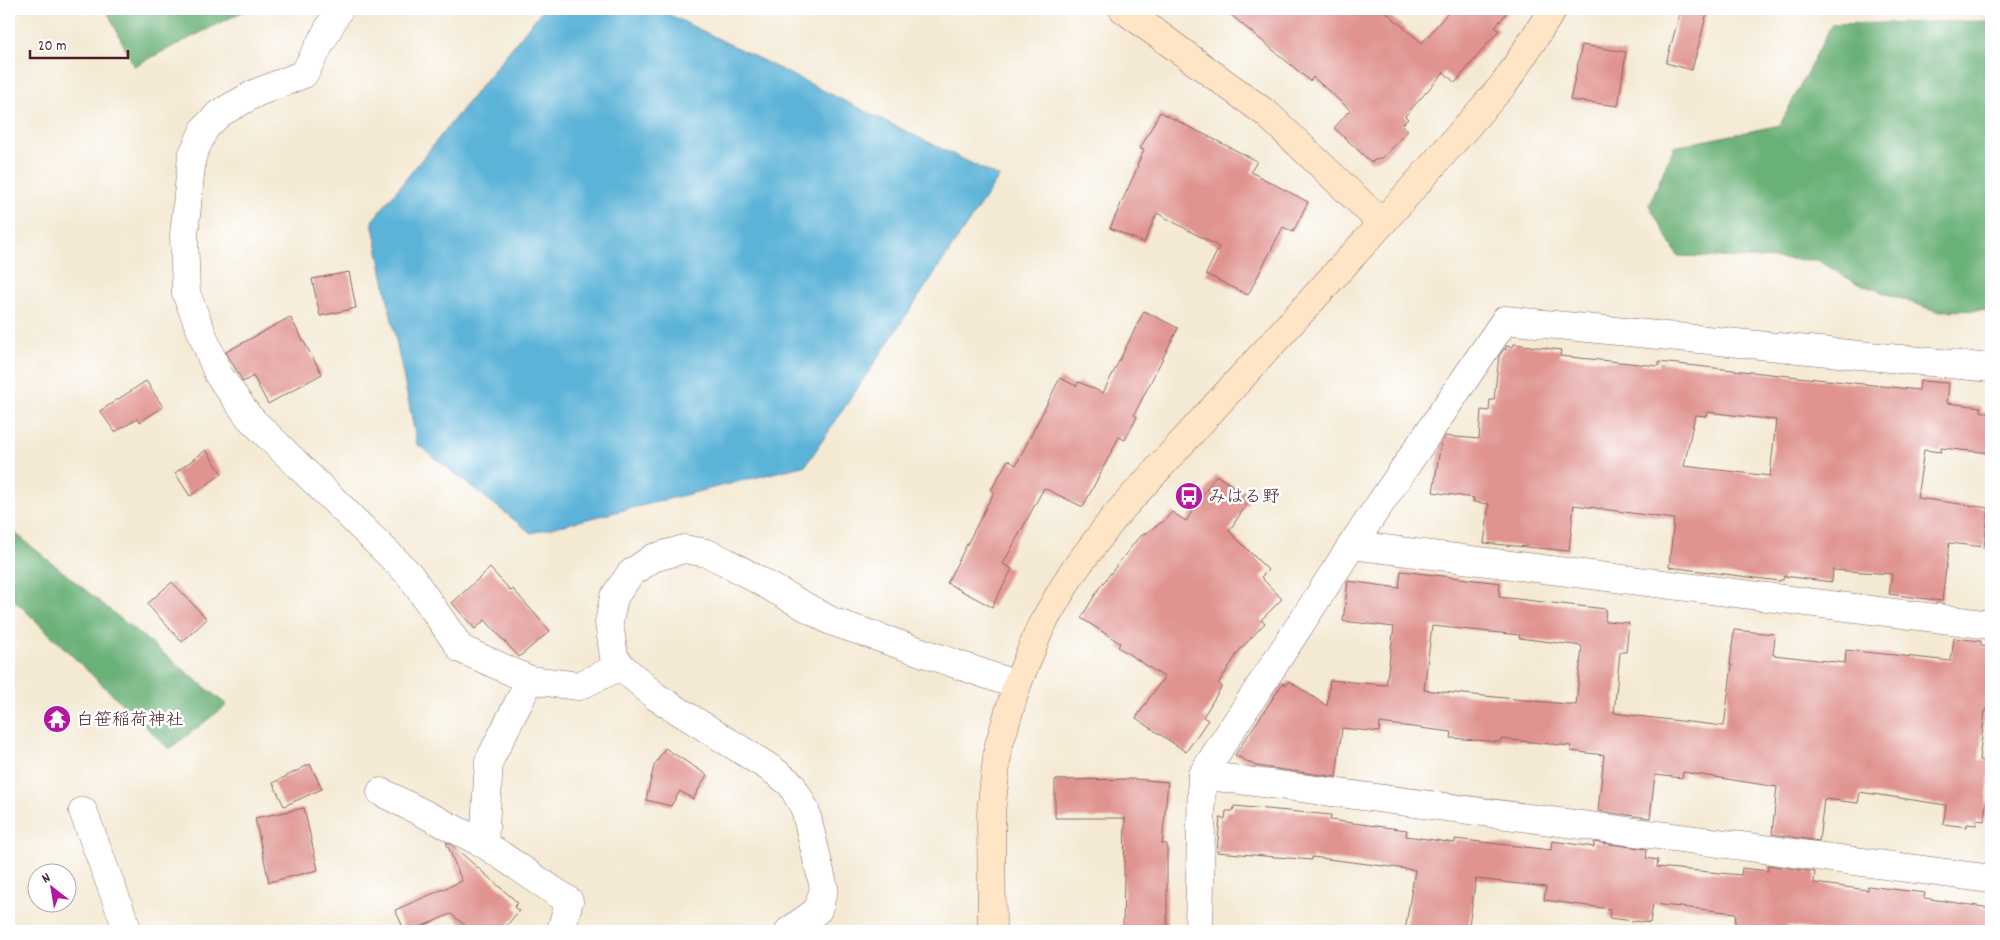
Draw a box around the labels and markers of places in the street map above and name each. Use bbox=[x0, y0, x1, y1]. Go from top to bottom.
bus stop icon: みはる野 bbox=[1174, 481, 1204, 511]
place label: みはる野 bbox=[1208, 486, 1280, 511]
temple icon: 白笹稲荷神社 bbox=[42, 704, 72, 734]
place label: 白笹稲荷神社 bbox=[76, 709, 184, 734]

